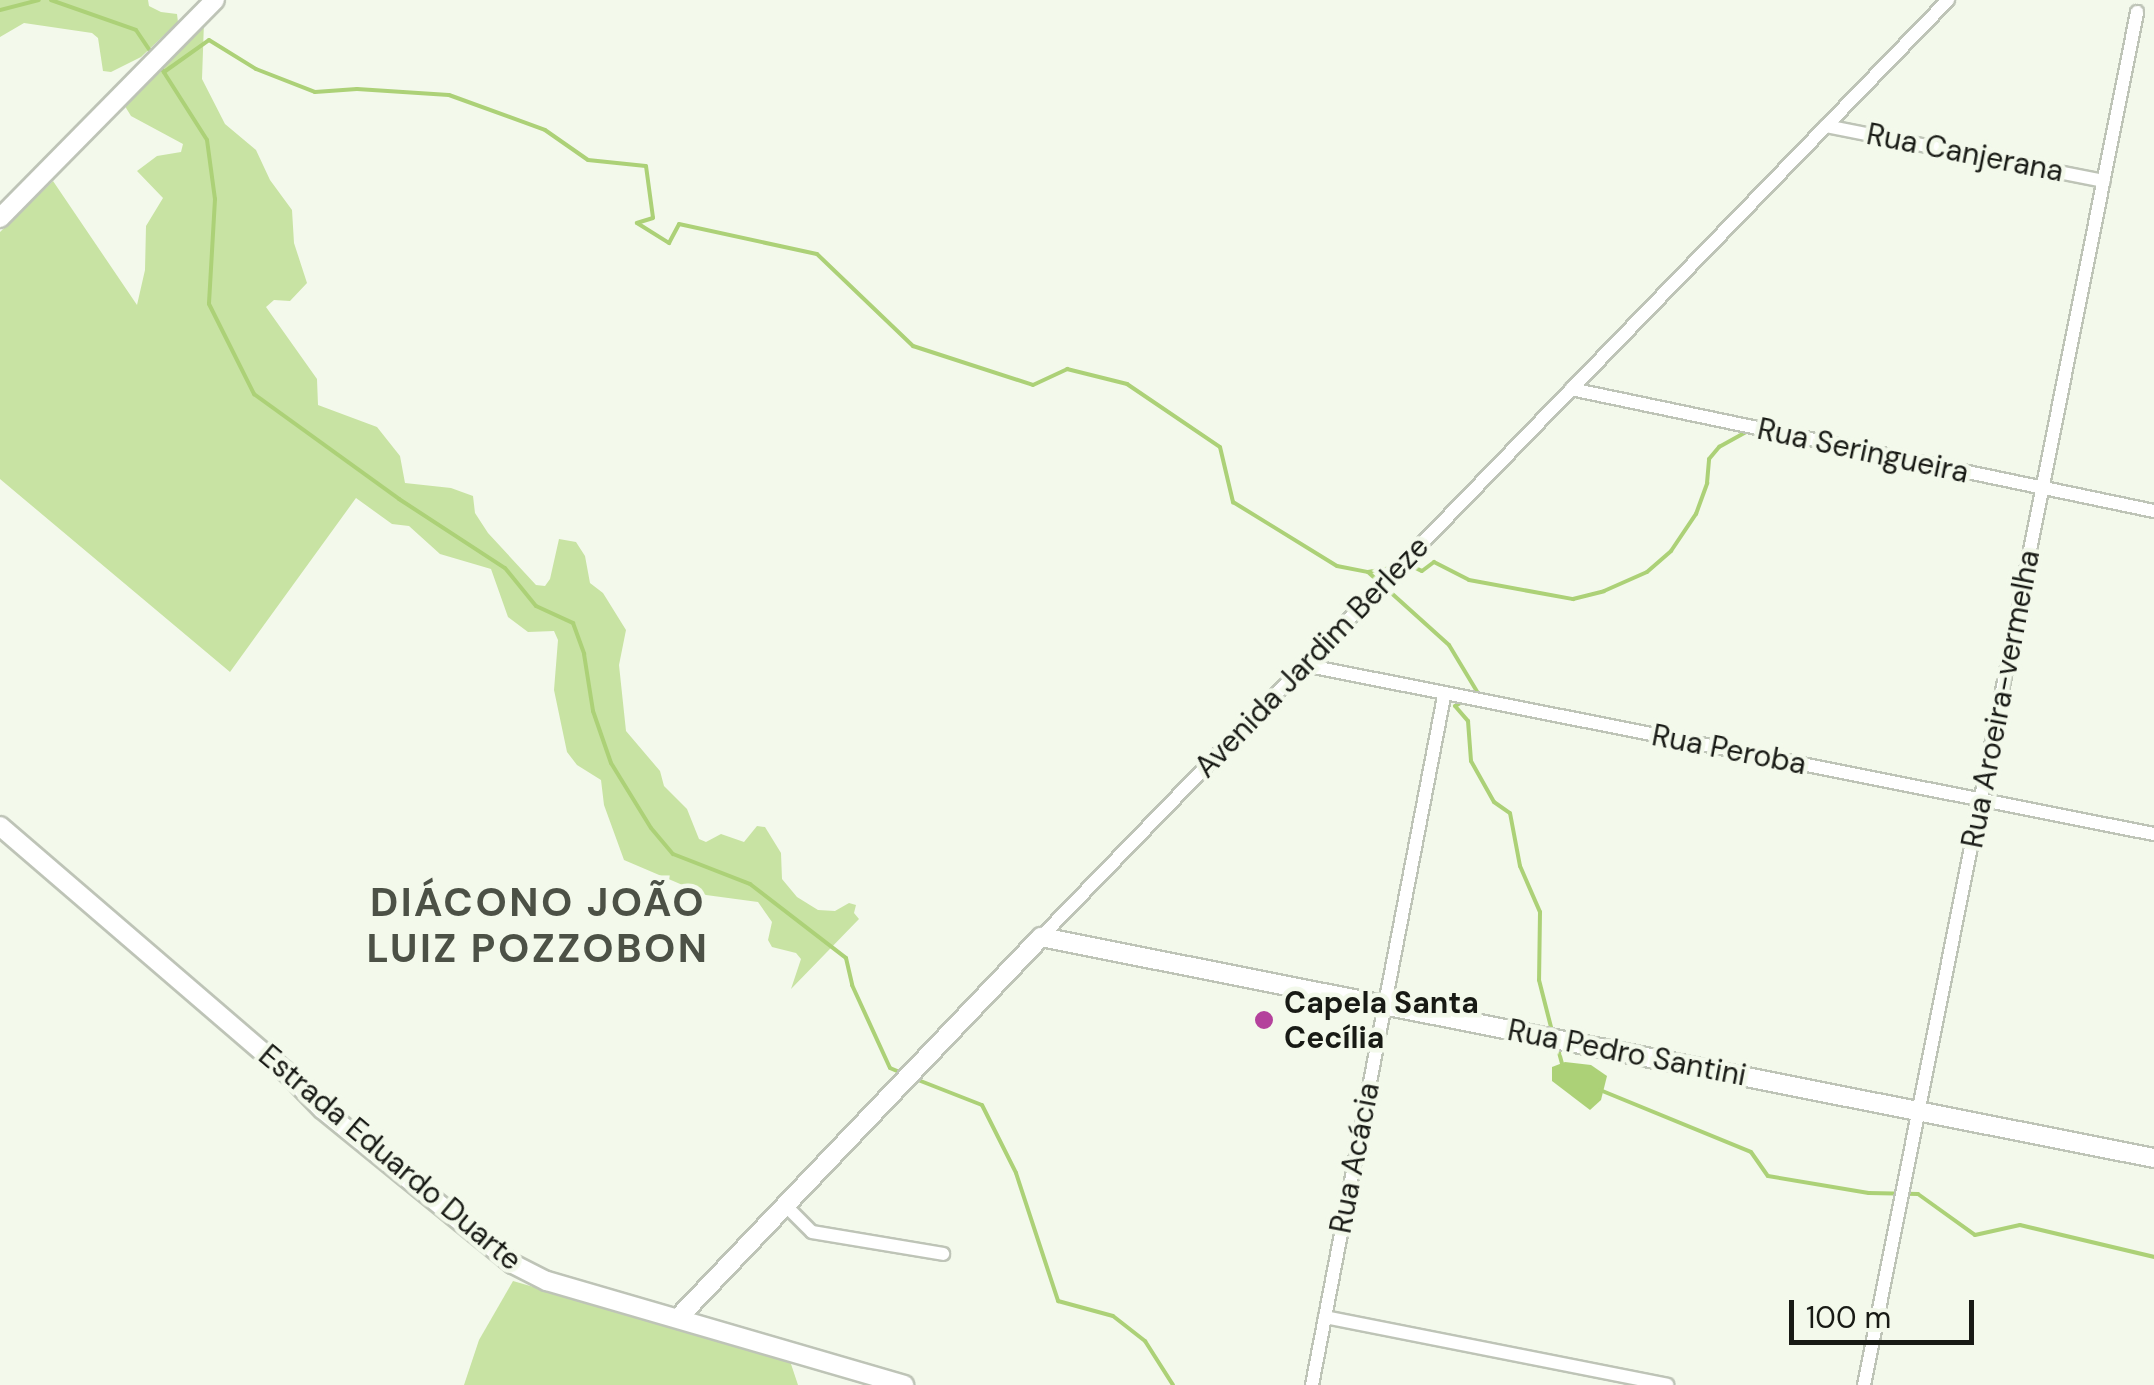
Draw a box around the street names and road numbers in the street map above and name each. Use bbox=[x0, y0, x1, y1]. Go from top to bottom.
street label: Rua Canjerana bbox=[1864, 116, 2066, 190]
street label: Rua Seringueira bbox=[1754, 411, 1972, 491]
street label: Avenida Jardim Berleze bbox=[1187, 529, 1437, 785]
street label: Rua Aroeira-vermelha bbox=[1954, 547, 2048, 851]
street label: Rua Peroba bbox=[1649, 717, 1809, 783]
street label: Rua Pedro Santini bbox=[1505, 1012, 1749, 1094]
street label: Estrada Eduardo Duarte bbox=[251, 1038, 529, 1278]
street label: Rua Acácia bbox=[1323, 1080, 1387, 1236]

